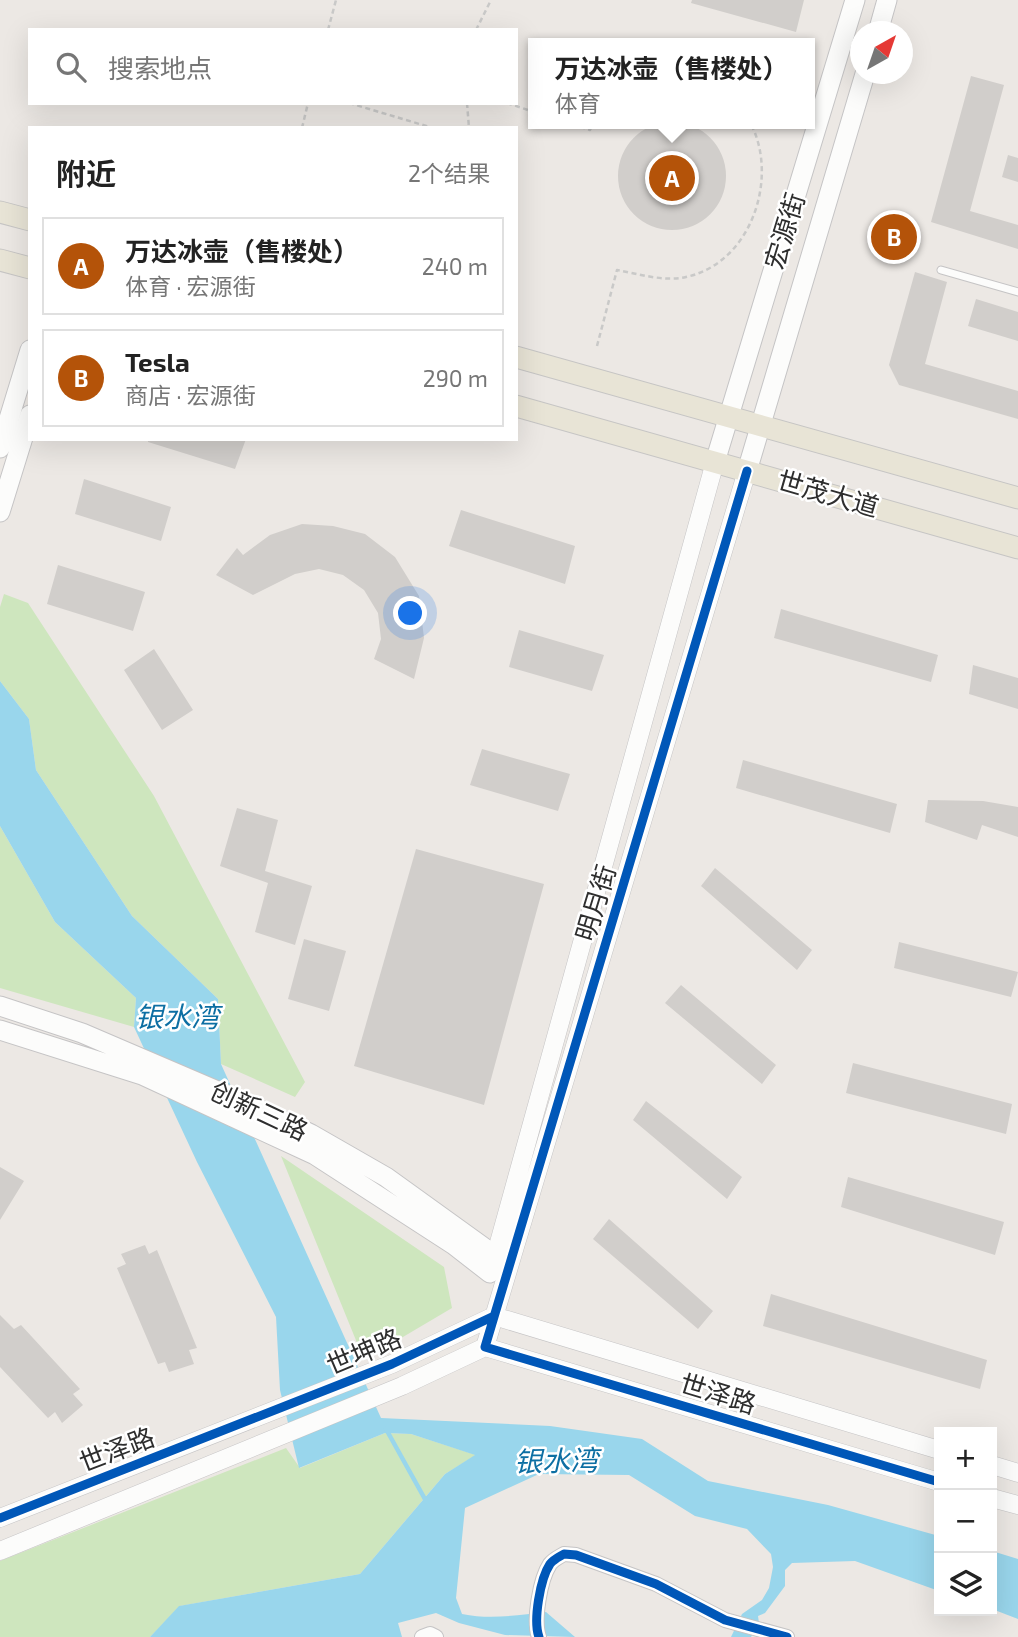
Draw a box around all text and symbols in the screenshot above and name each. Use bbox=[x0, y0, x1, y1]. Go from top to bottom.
north arrow bbox=[850, 21, 913, 84]
search box bbox=[28, 28, 518, 105]
popup bbox=[528, 38, 815, 129]
icon: search bbox=[52, 48, 90, 86]
text: 搜索地点 bbox=[108, 52, 212, 83]
text: 万达冰壶（售楼处） bbox=[554, 52, 789, 83]
text: 体育 bbox=[554, 89, 600, 117]
pin: A bbox=[649, 152, 695, 204]
text: 附近 bbox=[56, 155, 116, 191]
text: 2个结果 bbox=[408, 159, 490, 187]
street label: 宏源街 bbox=[757, 189, 810, 272]
pin: B bbox=[871, 211, 917, 263]
text: 万达冰壶（售楼处） bbox=[125, 235, 359, 266]
text: A bbox=[73, 252, 89, 280]
text: 240 m bbox=[422, 252, 488, 280]
text: 体育 · 宏源街 bbox=[125, 272, 256, 300]
text: Tesla bbox=[125, 346, 190, 377]
text: B bbox=[74, 364, 88, 392]
text: 290 m bbox=[423, 364, 488, 392]
text: 商店 · 宏源街 bbox=[125, 381, 256, 409]
street label: 世茂大道 bbox=[774, 463, 883, 522]
your location bbox=[393, 596, 427, 630]
street label: 明月街 bbox=[568, 861, 621, 944]
water label: 银水湾 bbox=[135, 999, 223, 1033]
street label: 创新三路 bbox=[206, 1074, 313, 1146]
street label: 世坤路 bbox=[321, 1321, 405, 1380]
street label: 世泽路 bbox=[677, 1366, 760, 1419]
street label: 世泽路 bbox=[74, 1420, 158, 1477]
map controls bbox=[934, 1427, 997, 1616]
button: + bbox=[934, 1427, 997, 1490]
water label: 银水湾 bbox=[514, 1442, 602, 1478]
button: − bbox=[934, 1490, 997, 1553]
button: layers bbox=[934, 1553, 997, 1616]

